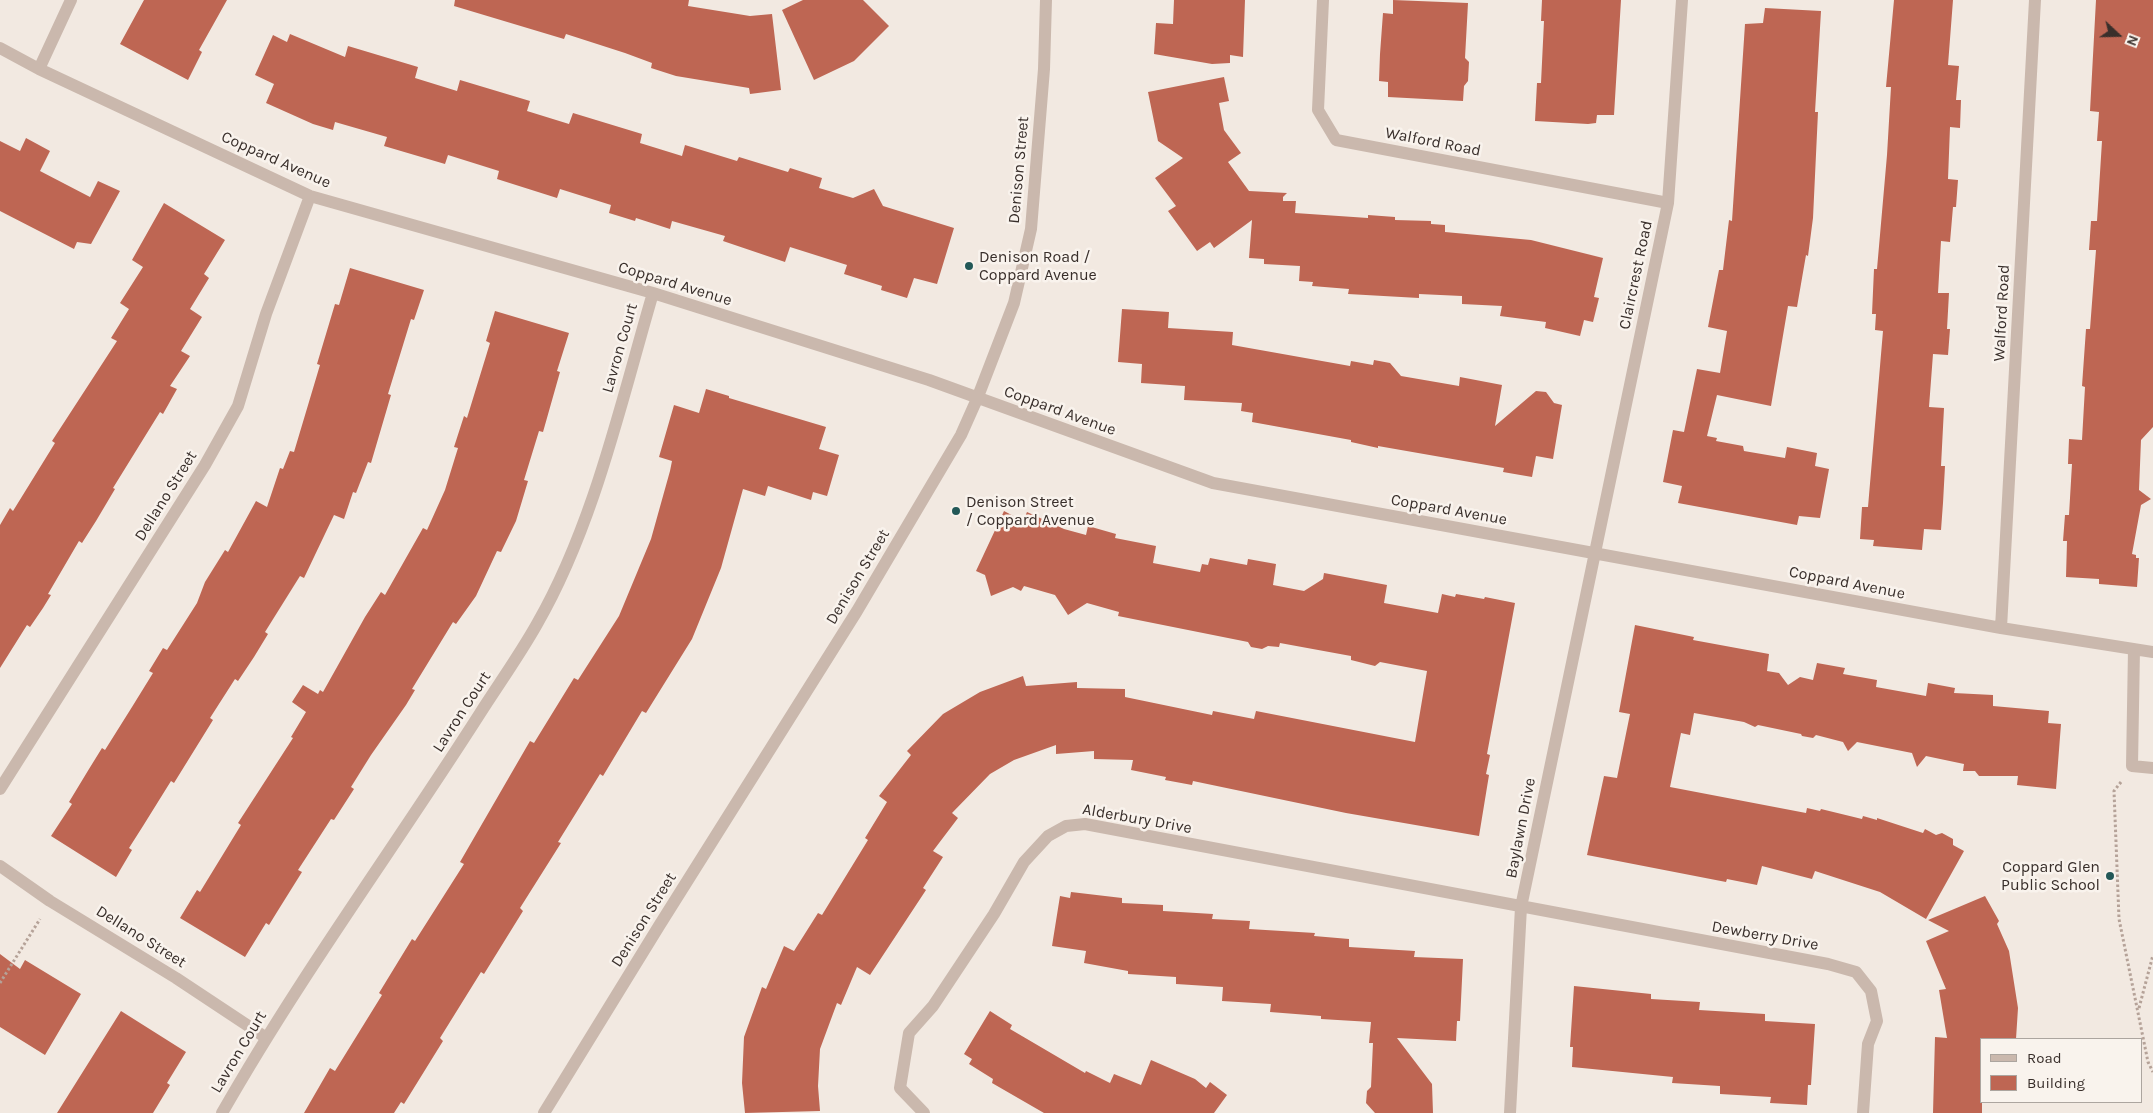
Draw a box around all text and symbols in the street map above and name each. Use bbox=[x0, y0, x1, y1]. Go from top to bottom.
north arrow bbox=[2093, 10, 2143, 60]
text: N bbox=[2123, 33, 2142, 48]
street label: Denison Street bbox=[1005, 116, 1033, 224]
street label: Walford Road bbox=[1383, 123, 1483, 161]
street label: Coppard Avenue bbox=[218, 127, 334, 193]
street label: Claircrest Road bbox=[1615, 219, 1657, 331]
place label: Denison Road / Coppard Avenue bbox=[979, 247, 1097, 285]
street label: Coppard Avenue bbox=[616, 258, 734, 310]
marker: Denison Road / Coppard Avenue bbox=[963, 260, 975, 272]
street label: Walford Road bbox=[1990, 264, 2014, 362]
street label: Lavron Court bbox=[598, 301, 642, 395]
street label: Coppard Avenue bbox=[1001, 382, 1119, 440]
street label: Dellano Street bbox=[131, 447, 201, 545]
street label: Coppard Avenue bbox=[1389, 490, 1509, 530]
place label: Denison Street / Coppard Avenue bbox=[966, 492, 1094, 530]
marker: Denison Street / Coppard Avenue bbox=[950, 505, 962, 517]
street label: Denison Street bbox=[822, 526, 894, 628]
street label: Coppard Avenue bbox=[1787, 562, 1907, 604]
street label: Lavron Court bbox=[429, 668, 495, 756]
street label: Baylawn Drive bbox=[1502, 776, 1540, 880]
street label: Alderbury Drive bbox=[1081, 800, 1193, 838]
place label: Coppard Glen Public School bbox=[2001, 857, 2100, 895]
street label: Denison Street bbox=[607, 869, 681, 971]
marker: Coppard Glen Public School bbox=[2104, 870, 2116, 882]
street label: Dellano Street bbox=[92, 902, 190, 972]
street label: Dewberry Drive bbox=[1710, 917, 1820, 955]
street label: Lavron Court bbox=[207, 1007, 271, 1097]
legend bbox=[1980, 1038, 2143, 1103]
text: Road bbox=[2027, 1049, 2062, 1067]
text: Building bbox=[2027, 1074, 2085, 1092]

